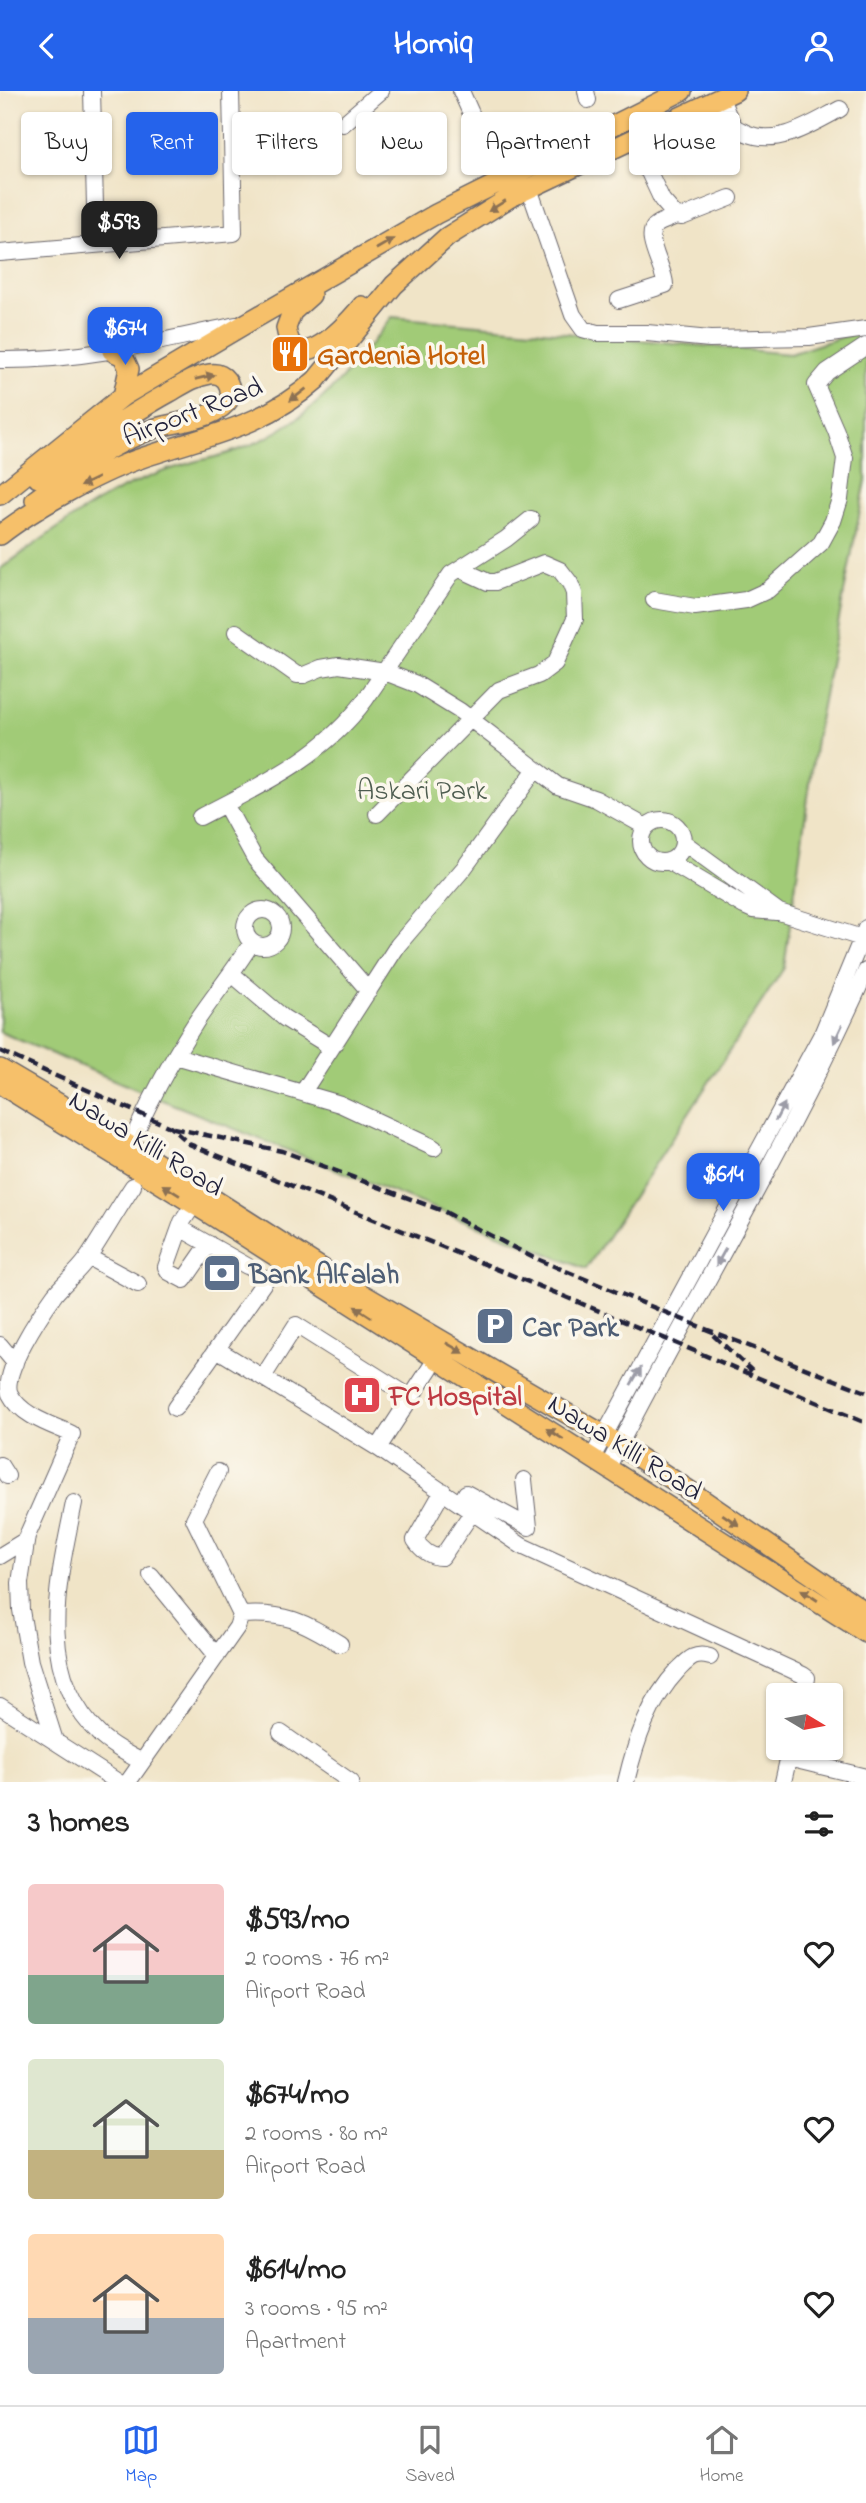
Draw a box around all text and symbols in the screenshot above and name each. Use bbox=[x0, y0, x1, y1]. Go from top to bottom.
text: Homiq bbox=[393, 22, 473, 69]
icon: back bbox=[28, 27, 66, 65]
icon: person bbox=[800, 27, 838, 65]
chip: Buy bbox=[21, 112, 112, 175]
chip: Rent bbox=[126, 112, 218, 175]
chip: Filters bbox=[232, 112, 342, 175]
chip: New bbox=[356, 112, 447, 175]
chip: Apartment bbox=[461, 112, 615, 175]
chip: House bbox=[629, 112, 740, 175]
one-way arrow bbox=[487, 199, 506, 212]
pin: $593 bbox=[78, 201, 160, 261]
text: $593 bbox=[97, 207, 141, 240]
one-way arrow bbox=[375, 238, 394, 250]
pin: $674 bbox=[84, 307, 166, 367]
text: $674 bbox=[104, 313, 147, 346]
restaurant icon: Gardenia Hotel bbox=[269, 333, 311, 375]
place label: Gardenia Hotel bbox=[317, 337, 485, 378]
street label: Airport Road bbox=[117, 368, 269, 459]
one-way arrow bbox=[194, 371, 216, 382]
one-way arrow bbox=[289, 387, 307, 401]
one-way arrow bbox=[79, 477, 99, 488]
park label: Askari Park bbox=[357, 772, 488, 813]
one-way arrow bbox=[832, 1024, 844, 1044]
street label: Nawa Killi Road bbox=[60, 1081, 231, 1209]
one-way arrow bbox=[774, 1102, 786, 1121]
pin: $614 bbox=[682, 1153, 764, 1213]
text: $614 bbox=[703, 1159, 743, 1192]
one-way arrow bbox=[161, 1183, 180, 1196]
one-way arrow bbox=[715, 1247, 727, 1267]
bank icon: Bank Alfalah bbox=[201, 1252, 243, 1294]
place label: Bank Alfalah bbox=[247, 1256, 399, 1297]
one-way arrow bbox=[353, 1305, 372, 1318]
parking icon: Car Park bbox=[474, 1305, 516, 1347]
place label: Car Park bbox=[522, 1309, 620, 1350]
one-way arrow bbox=[445, 1342, 464, 1354]
one-way arrow bbox=[630, 1366, 642, 1386]
hospital icon: FC Hospital bbox=[341, 1374, 383, 1416]
place label: FC Hospital bbox=[387, 1378, 522, 1419]
street label: Nawa Killi Road bbox=[539, 1385, 710, 1513]
one-way arrow bbox=[545, 1427, 564, 1440]
one-way arrow bbox=[721, 1513, 741, 1526]
one-way arrow bbox=[800, 1588, 818, 1602]
north arrow bbox=[766, 1683, 844, 1761]
map controls bbox=[766, 1683, 843, 1760]
text: 3 homes bbox=[28, 1802, 130, 1846]
icon: filters bbox=[800, 1805, 838, 1843]
text: $593/mo bbox=[245, 1899, 350, 1943]
icon: home bbox=[84, 1912, 168, 1996]
icon: heart bbox=[800, 1935, 838, 1973]
text: 2 rooms · 76 m² bbox=[245, 1943, 389, 1976]
text: Airport Road bbox=[245, 1976, 366, 2009]
text: $674/mo bbox=[245, 2074, 349, 2118]
icon: home bbox=[84, 2087, 168, 2171]
icon: heart bbox=[800, 2110, 838, 2148]
text: 2 rooms · 80 m² bbox=[245, 2118, 388, 2151]
text: Airport Road bbox=[245, 2151, 366, 2184]
text: $614/mo bbox=[245, 2249, 346, 2293]
icon: home bbox=[84, 2262, 168, 2346]
icon: heart bbox=[800, 2285, 838, 2323]
text: 3 rooms · 95 m² bbox=[245, 2293, 388, 2326]
text: Apartment bbox=[245, 2326, 346, 2359]
tab: Map bbox=[122, 2421, 160, 2490]
tab: Saved bbox=[405, 2421, 455, 2490]
tab: Home bbox=[699, 2421, 744, 2490]

